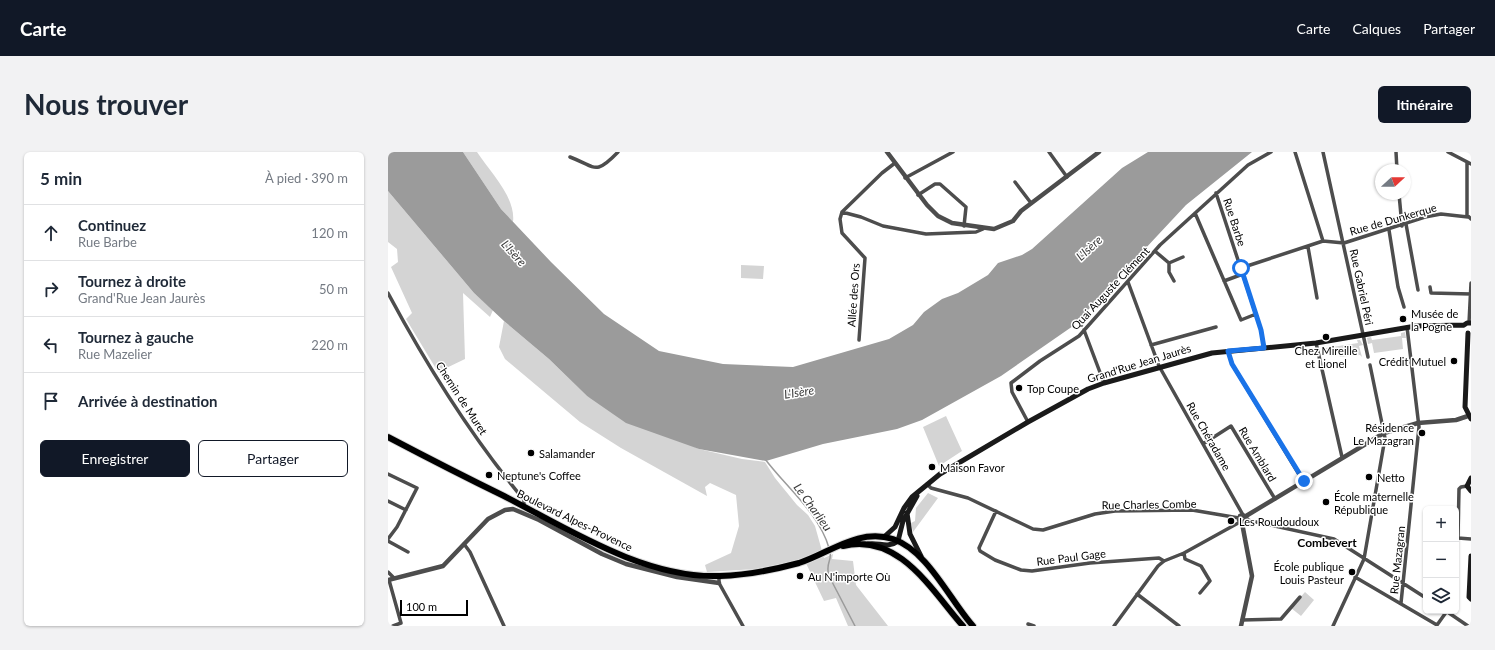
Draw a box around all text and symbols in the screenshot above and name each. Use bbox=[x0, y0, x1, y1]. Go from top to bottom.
text: Carte bbox=[20, 17, 66, 40]
text: Carte bbox=[1297, 20, 1330, 37]
text: Calques bbox=[1352, 20, 1401, 37]
text: Partager bbox=[1423, 20, 1475, 37]
button: Itinéraire bbox=[1378, 86, 1471, 123]
text: Nous trouver bbox=[24, 87, 188, 121]
north arrow bbox=[1375, 164, 1411, 200]
text: 5 min bbox=[40, 168, 82, 189]
text: À pied · 390 m bbox=[265, 170, 348, 186]
street label: Rue Barbe bbox=[1221, 196, 1249, 248]
street label: Rue de Dunkerque bbox=[1348, 200, 1438, 238]
text: Continuez bbox=[78, 216, 146, 234]
icon: ahead bbox=[40, 222, 62, 244]
text: 120 m bbox=[311, 225, 348, 241]
water label: L'Isère bbox=[1073, 232, 1105, 264]
text: Rue Barbe bbox=[78, 234, 137, 250]
water label: L'Isère bbox=[498, 237, 530, 269]
street label: Quai Auguste Clément bbox=[1068, 244, 1152, 332]
street label: Rue Gabriel Péri bbox=[1348, 248, 1377, 327]
route start bbox=[1232, 259, 1250, 277]
street label: Allée des Ors bbox=[844, 262, 862, 327]
text: Tournez à droite bbox=[78, 272, 186, 290]
icon: right bbox=[40, 278, 62, 300]
text: 50 m bbox=[319, 281, 348, 297]
text: Grand'Rue Jean Jaurès bbox=[78, 290, 205, 306]
place label: Musée de la Pogne bbox=[1411, 307, 1459, 333]
marker: Musée de la Pogne bbox=[1398, 314, 1408, 324]
text: Tournez à gauche bbox=[78, 328, 194, 346]
marker: Chez Mireille et Lionel bbox=[1321, 332, 1331, 342]
icon: left bbox=[40, 334, 62, 356]
text: 220 m bbox=[311, 337, 348, 353]
street label: Grand'Rue Jean Jaurès bbox=[1086, 341, 1193, 385]
place label: Chez Mireille et Lionel bbox=[1294, 344, 1358, 370]
text: Rue Mazelier bbox=[78, 346, 152, 362]
place label: Crédit Mutuel bbox=[1379, 355, 1446, 368]
marker: Crédit Mutuel bbox=[1449, 356, 1459, 366]
street label: Chemin de Muret bbox=[434, 359, 490, 437]
water label: L'Isère bbox=[783, 382, 815, 402]
place label: Top Coupe bbox=[1027, 382, 1079, 395]
marker: Top Coupe bbox=[1014, 383, 1024, 393]
icon: arrive bbox=[40, 390, 62, 412]
text: Arrivée à destination bbox=[78, 392, 217, 410]
street label: Rue Chéradame bbox=[1184, 400, 1234, 473]
place label: Résidence Le Mazagran bbox=[1353, 421, 1414, 447]
street label: Rue Amblard bbox=[1237, 424, 1279, 484]
marker: Résidence Le Mazagran bbox=[1417, 428, 1427, 438]
button: Enregistrer bbox=[40, 440, 190, 477]
button: Partager bbox=[198, 440, 348, 477]
place label: Salamander bbox=[539, 447, 595, 460]
marker: Salamander bbox=[526, 448, 536, 458]
place label: Maison Favor bbox=[940, 461, 1005, 474]
marker: Maison Favor bbox=[927, 462, 937, 472]
place label: Neptune's Coffee bbox=[497, 469, 581, 482]
marker: Neptune's Coffee bbox=[484, 470, 494, 480]
place label: Netto bbox=[1377, 471, 1405, 484]
route end bbox=[1295, 472, 1313, 490]
marker: Netto bbox=[1364, 472, 1374, 482]
water label: Le Charlieu bbox=[791, 480, 835, 534]
street label: Boulevard Alpes-Provence bbox=[515, 486, 635, 554]
place label: École maternelle République bbox=[1334, 490, 1414, 516]
street label: Rue Charles Combe bbox=[1101, 497, 1197, 511]
marker: École maternelle République bbox=[1321, 497, 1331, 507]
map controls bbox=[1423, 506, 1459, 614]
button: + bbox=[1423, 506, 1459, 542]
place label: Les Roudoudoux bbox=[1239, 515, 1320, 528]
marker: Les Roudoudoux bbox=[1226, 516, 1236, 526]
street label: Rue Mazagran bbox=[1387, 525, 1407, 595]
district label: Combevert bbox=[1297, 535, 1357, 550]
button: − bbox=[1423, 542, 1459, 578]
street label: Rue Paul Gage bbox=[1036, 546, 1107, 568]
place label: École publique Louis Pasteur bbox=[1274, 560, 1344, 586]
marker: École publique Louis Pasteur bbox=[1347, 567, 1357, 577]
place label: Au N'importe Où bbox=[808, 570, 890, 583]
marker: Au N'importe Où bbox=[795, 571, 805, 581]
button: layers bbox=[1423, 578, 1459, 614]
scale bar bbox=[400, 598, 468, 617]
text: 100 m bbox=[406, 600, 437, 613]

